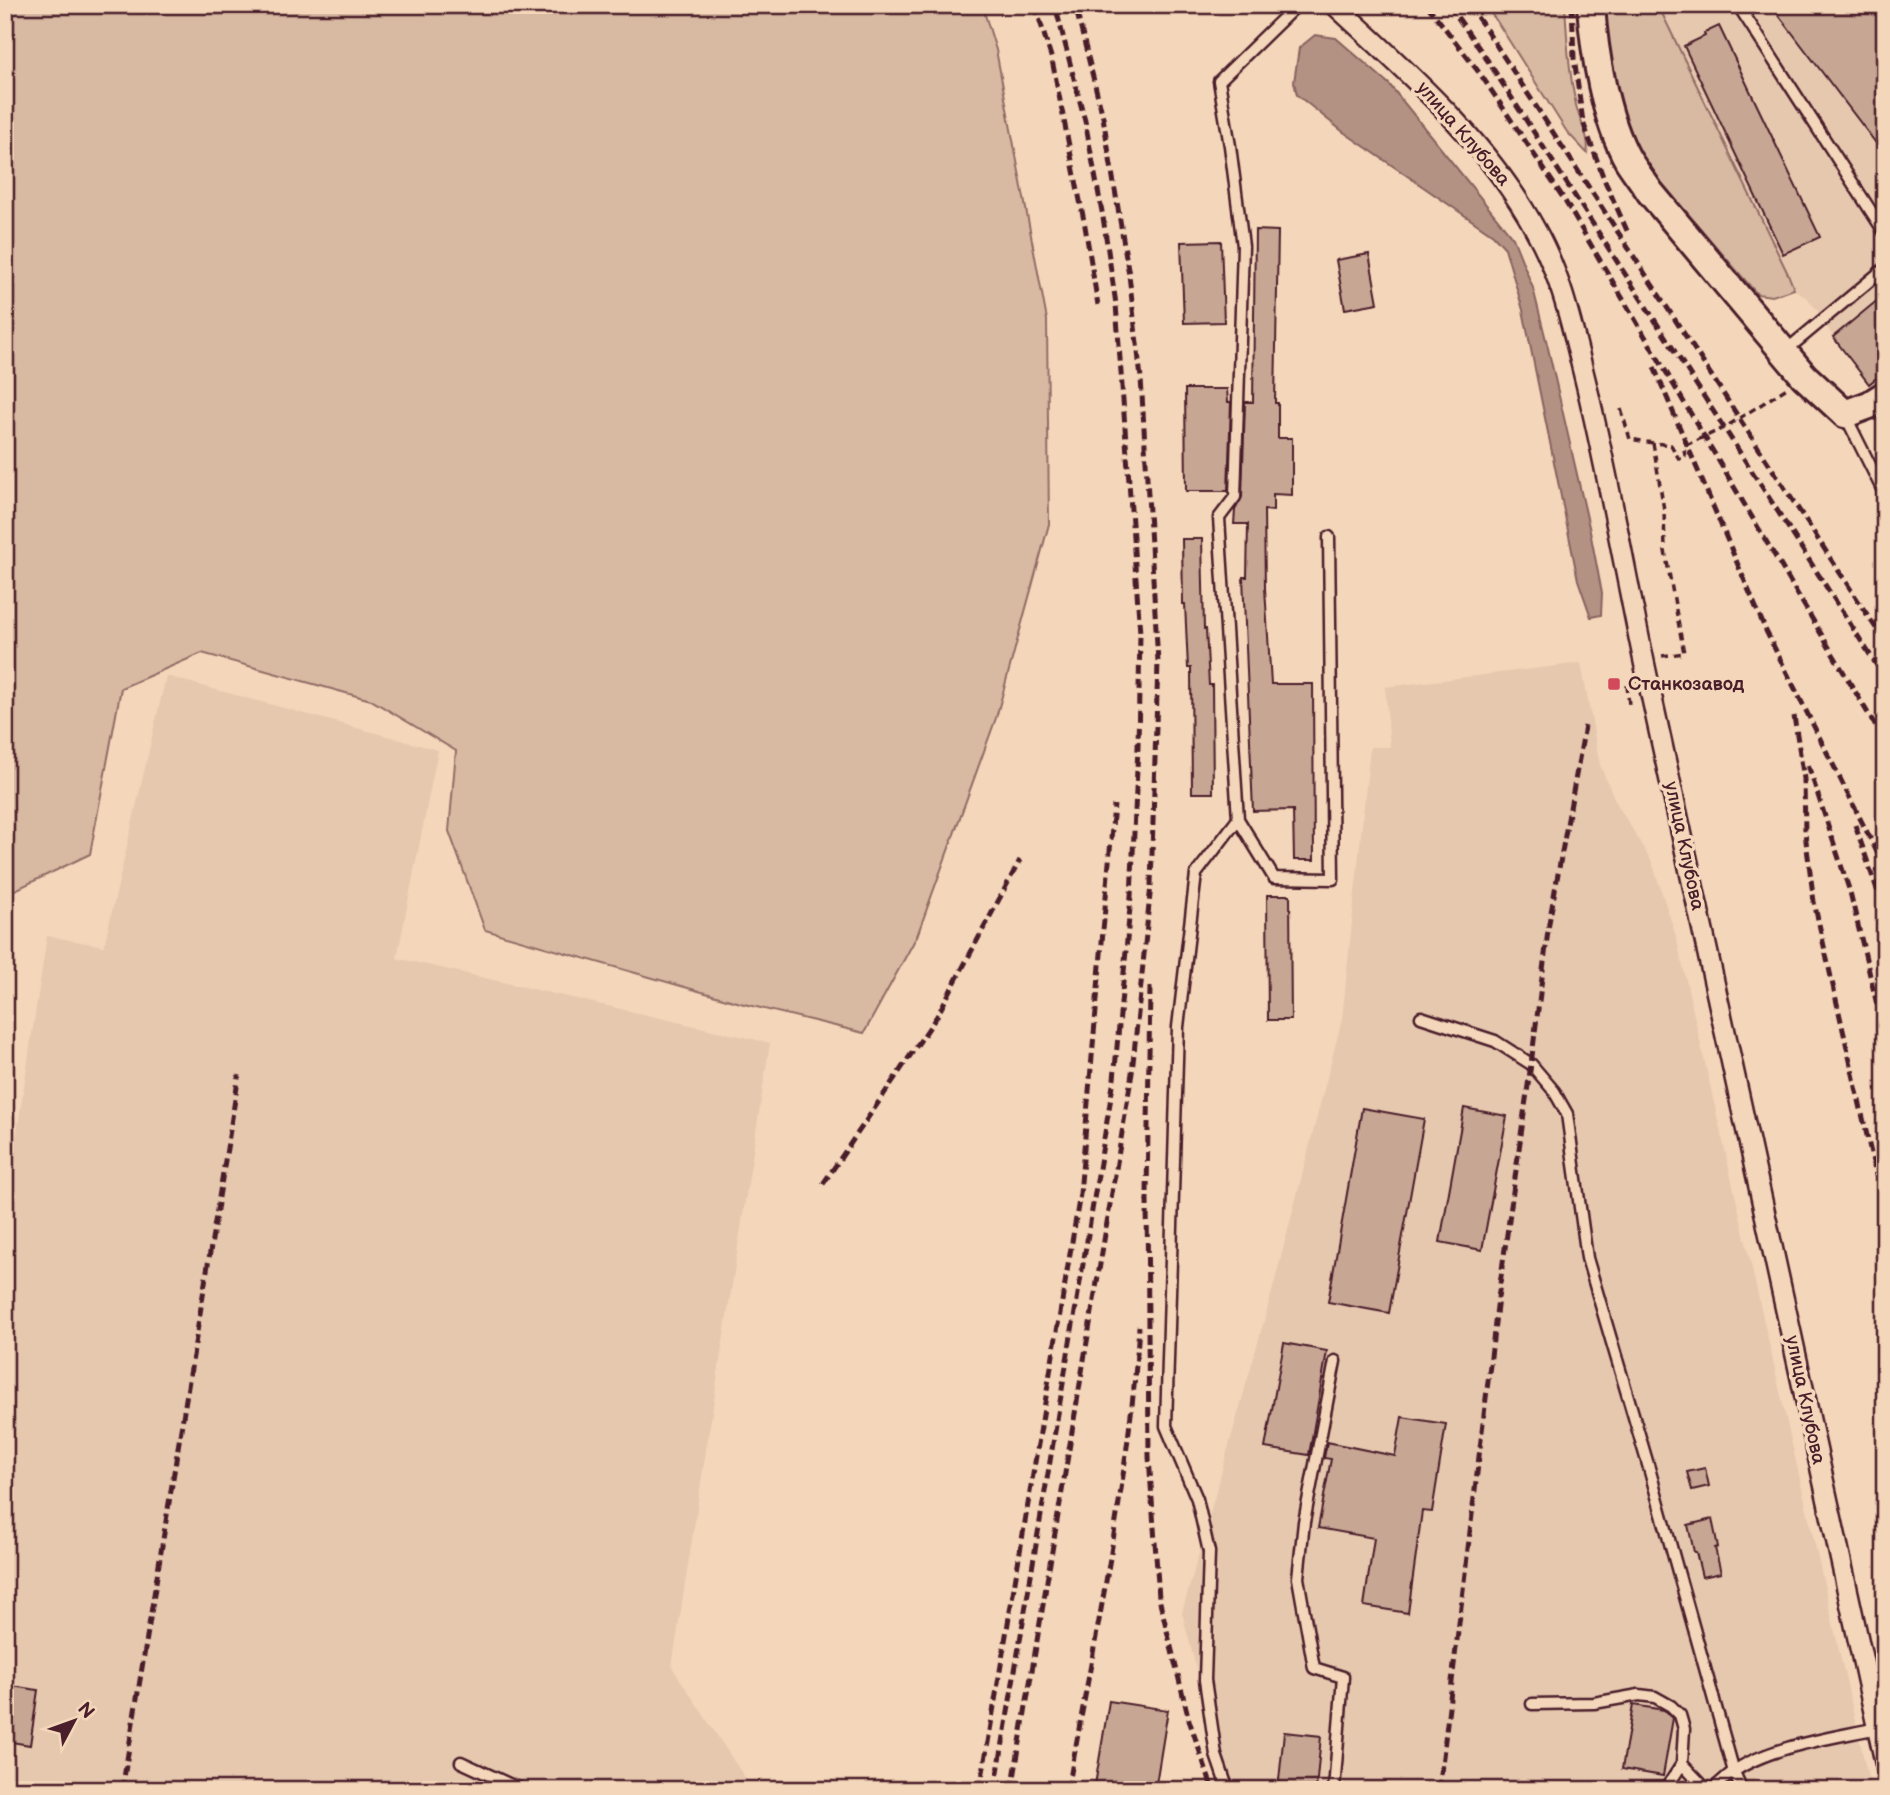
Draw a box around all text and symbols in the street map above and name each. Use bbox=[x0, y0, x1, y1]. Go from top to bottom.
street label: улица Клубова bbox=[1411, 77, 1515, 191]
place label: Станкозавод bbox=[1628, 673, 1745, 696]
marker: Станкозавод bbox=[1606, 676, 1622, 692]
street label: улица Клубова bbox=[1659, 780, 1709, 912]
street label: улица Клубова bbox=[1780, 1334, 1830, 1466]
north arrow bbox=[38, 1686, 108, 1756]
text: N bbox=[72, 1698, 99, 1724]

